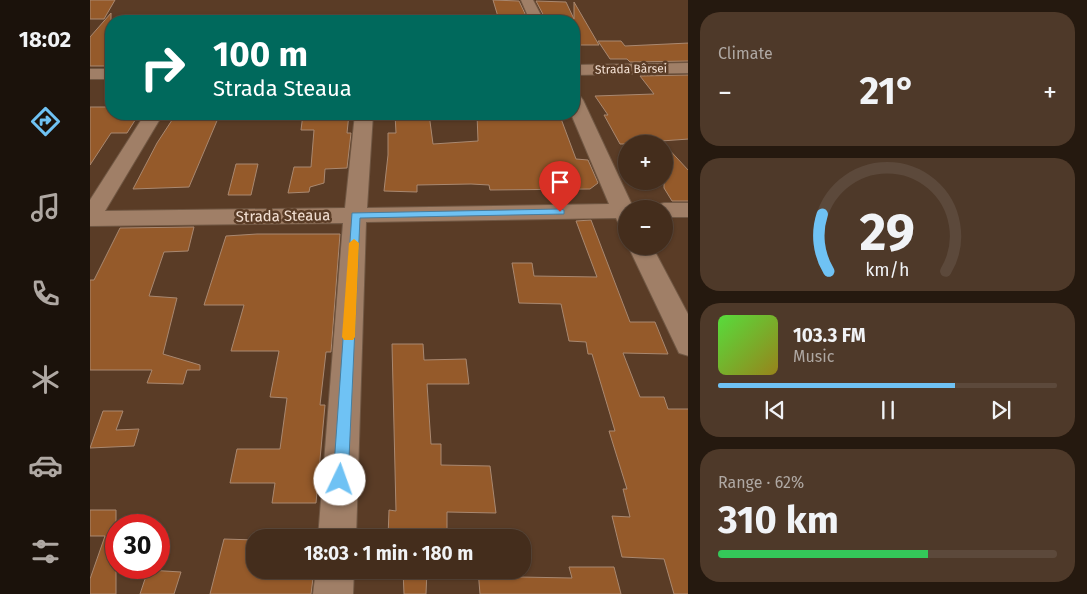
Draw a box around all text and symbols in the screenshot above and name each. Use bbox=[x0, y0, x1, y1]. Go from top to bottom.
text: 18:02 bbox=[19, 26, 71, 53]
text: 100 m bbox=[213, 33, 308, 75]
icon: right bbox=[130, 35, 195, 100]
text: Climate bbox=[718, 44, 773, 63]
street label: Strada Bârsei bbox=[595, 61, 667, 77]
text: 21° bbox=[859, 68, 916, 114]
text: Strada Steaua bbox=[213, 75, 352, 102]
text: − bbox=[718, 76, 732, 109]
text: + bbox=[1043, 76, 1057, 109]
icon: directions bbox=[28, 104, 63, 139]
map controls bbox=[618, 135, 673, 255]
button: + bbox=[618, 135, 673, 190]
pin bbox=[539, 161, 581, 212]
icon: arrive bbox=[546, 168, 574, 196]
icon: music bbox=[28, 190, 63, 225]
button: − bbox=[618, 200, 673, 255]
text: 29 bbox=[860, 201, 915, 264]
street label: Strada Steaua bbox=[236, 206, 330, 226]
text: km/h bbox=[865, 259, 910, 281]
icon: phone bbox=[28, 276, 63, 311]
text: 103.3 FM bbox=[793, 324, 866, 347]
text: Music bbox=[793, 347, 834, 366]
icon: climate bbox=[28, 362, 63, 397]
icon: previous bbox=[761, 396, 789, 424]
icon: pause bbox=[874, 396, 902, 424]
icon: next bbox=[987, 396, 1015, 424]
icon: car bbox=[28, 448, 63, 483]
position arrow bbox=[313, 453, 365, 505]
text: Range · 62% bbox=[718, 473, 804, 492]
text: 310 km bbox=[718, 497, 839, 543]
speed limit sign: 30 bbox=[105, 514, 170, 579]
icon: filters bbox=[28, 534, 63, 569]
text: 18:03 · 1 min · 180 m bbox=[304, 542, 473, 565]

